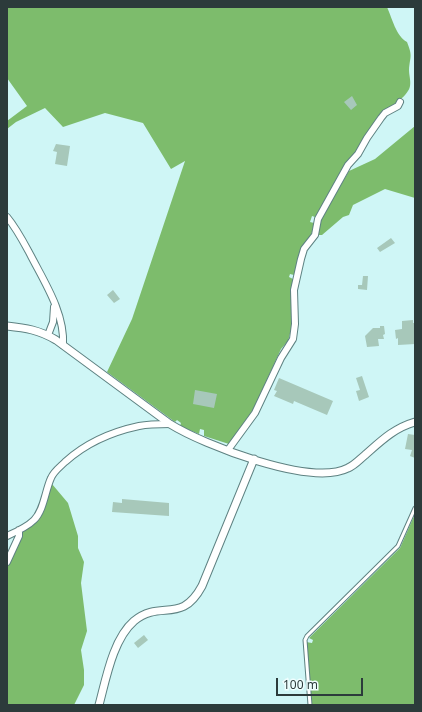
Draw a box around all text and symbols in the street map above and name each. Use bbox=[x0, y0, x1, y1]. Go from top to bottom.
scale bar bbox=[278, 670, 365, 696]
text: 100 m bbox=[283, 676, 318, 693]

